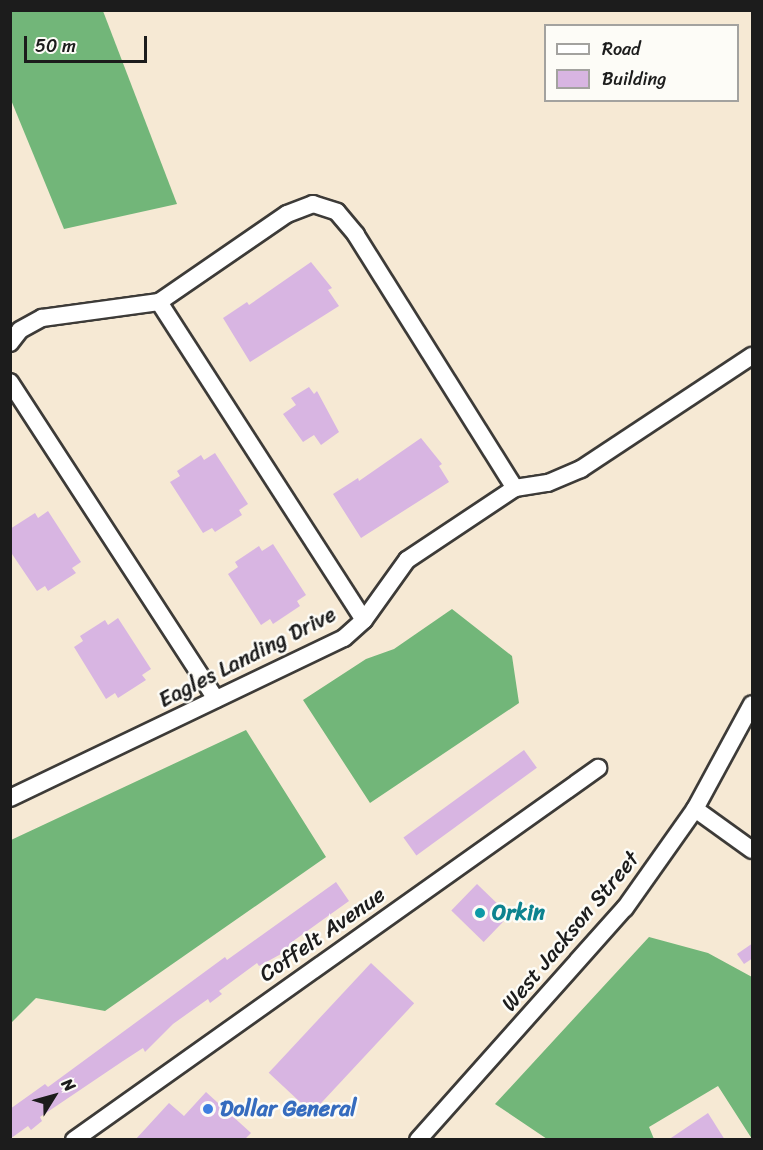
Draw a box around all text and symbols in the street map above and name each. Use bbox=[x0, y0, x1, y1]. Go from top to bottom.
scale bar bbox=[27, 24, 150, 62]
legend bbox=[544, 24, 739, 102]
text: 50 m bbox=[35, 30, 76, 62]
text: Road bbox=[602, 33, 641, 65]
text: Building bbox=[602, 63, 666, 95]
street label: Eagles Landing Drive bbox=[154, 601, 340, 713]
street label: West Jackson Street bbox=[496, 846, 644, 1016]
street label: Coffelt Avenue bbox=[254, 881, 390, 987]
place label: Orkin bbox=[492, 900, 545, 926]
marker: Orkin bbox=[473, 906, 487, 920]
north arrow bbox=[24, 1066, 84, 1126]
text: N bbox=[54, 1072, 84, 1098]
place label: Dollar General bbox=[220, 1096, 357, 1122]
marker: Dollar General bbox=[201, 1102, 215, 1116]

